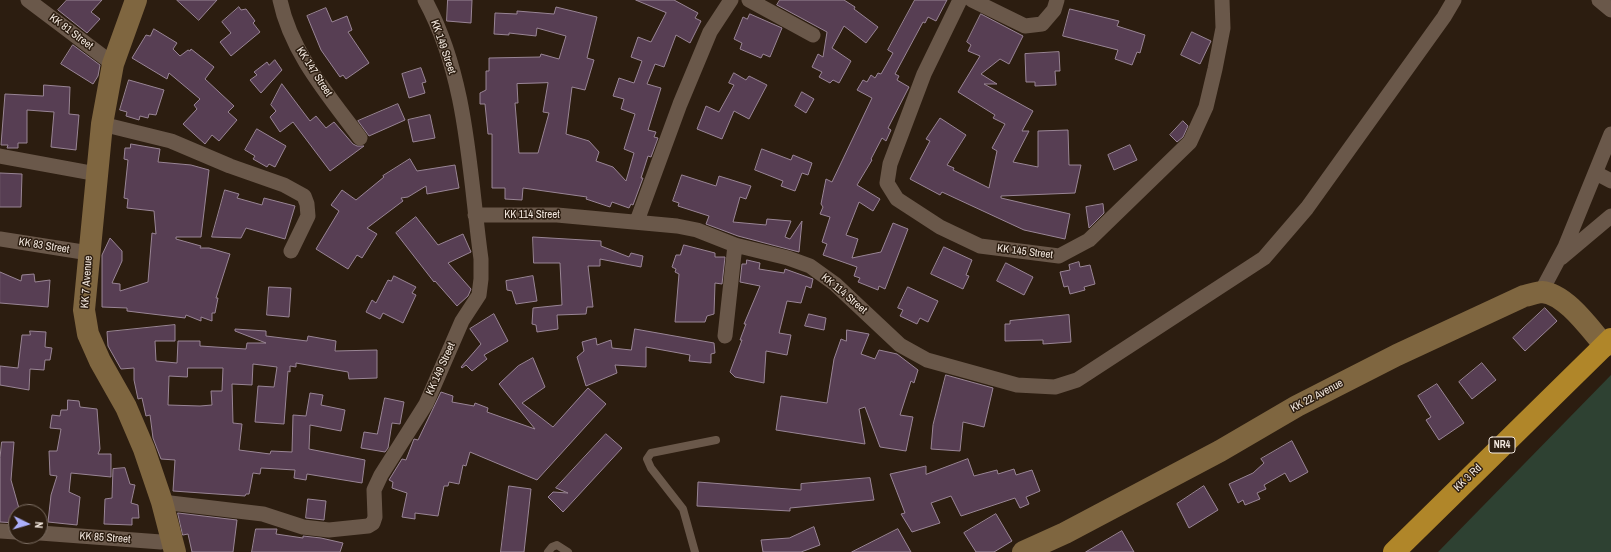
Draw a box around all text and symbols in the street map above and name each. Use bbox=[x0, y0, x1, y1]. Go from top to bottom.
street label: KK 81 Street bbox=[47, 11, 95, 53]
street label: KK 149 Street bbox=[428, 18, 458, 76]
street label: KK 147 Street bbox=[293, 45, 335, 99]
street label: KK 114 Street bbox=[504, 208, 560, 222]
street label: KK 83 Street bbox=[18, 235, 70, 257]
street label: KK 145 Street bbox=[996, 242, 1054, 262]
street label: KK 7 Avenue bbox=[79, 255, 95, 309]
street label: KK 114 Street bbox=[818, 271, 870, 317]
street label: KK 149 Street bbox=[424, 341, 458, 397]
street label: KK 22 Avenue bbox=[1289, 377, 1345, 415]
road number: NR4 bbox=[1489, 437, 1515, 453]
street label: KK 3 Rd bbox=[1451, 462, 1485, 494]
north arrow bbox=[8, 504, 48, 544]
text: N bbox=[32, 521, 46, 529]
street label: KK 85 Street bbox=[79, 530, 131, 546]

